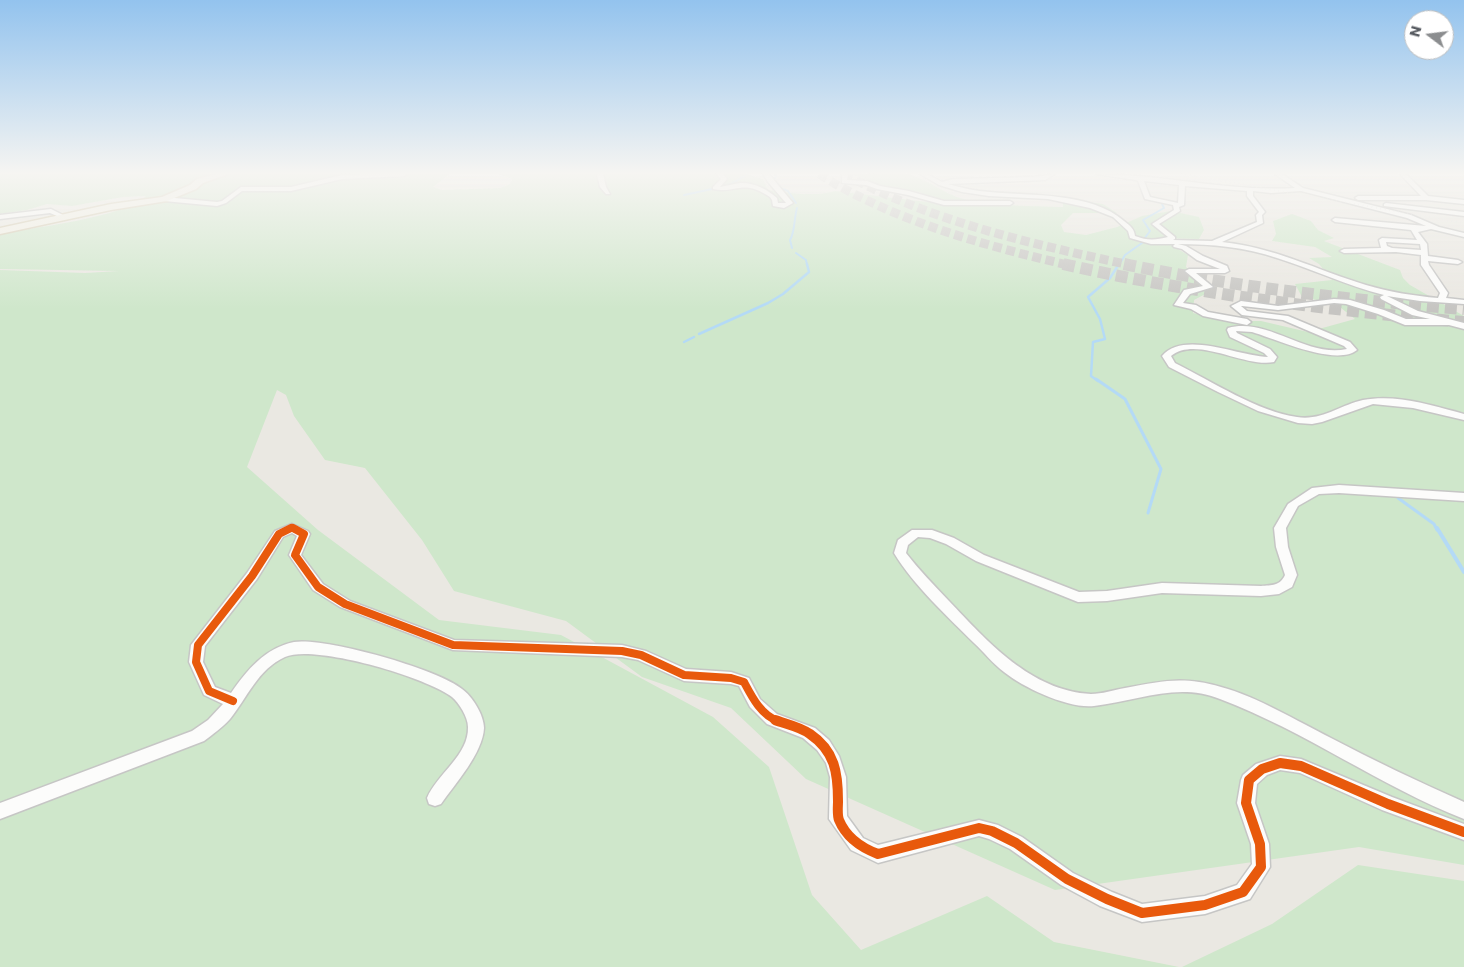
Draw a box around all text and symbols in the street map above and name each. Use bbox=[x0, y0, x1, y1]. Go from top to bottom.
north arrow bbox=[1404, 10, 1454, 60]
text: N bbox=[1404, 24, 1426, 39]

